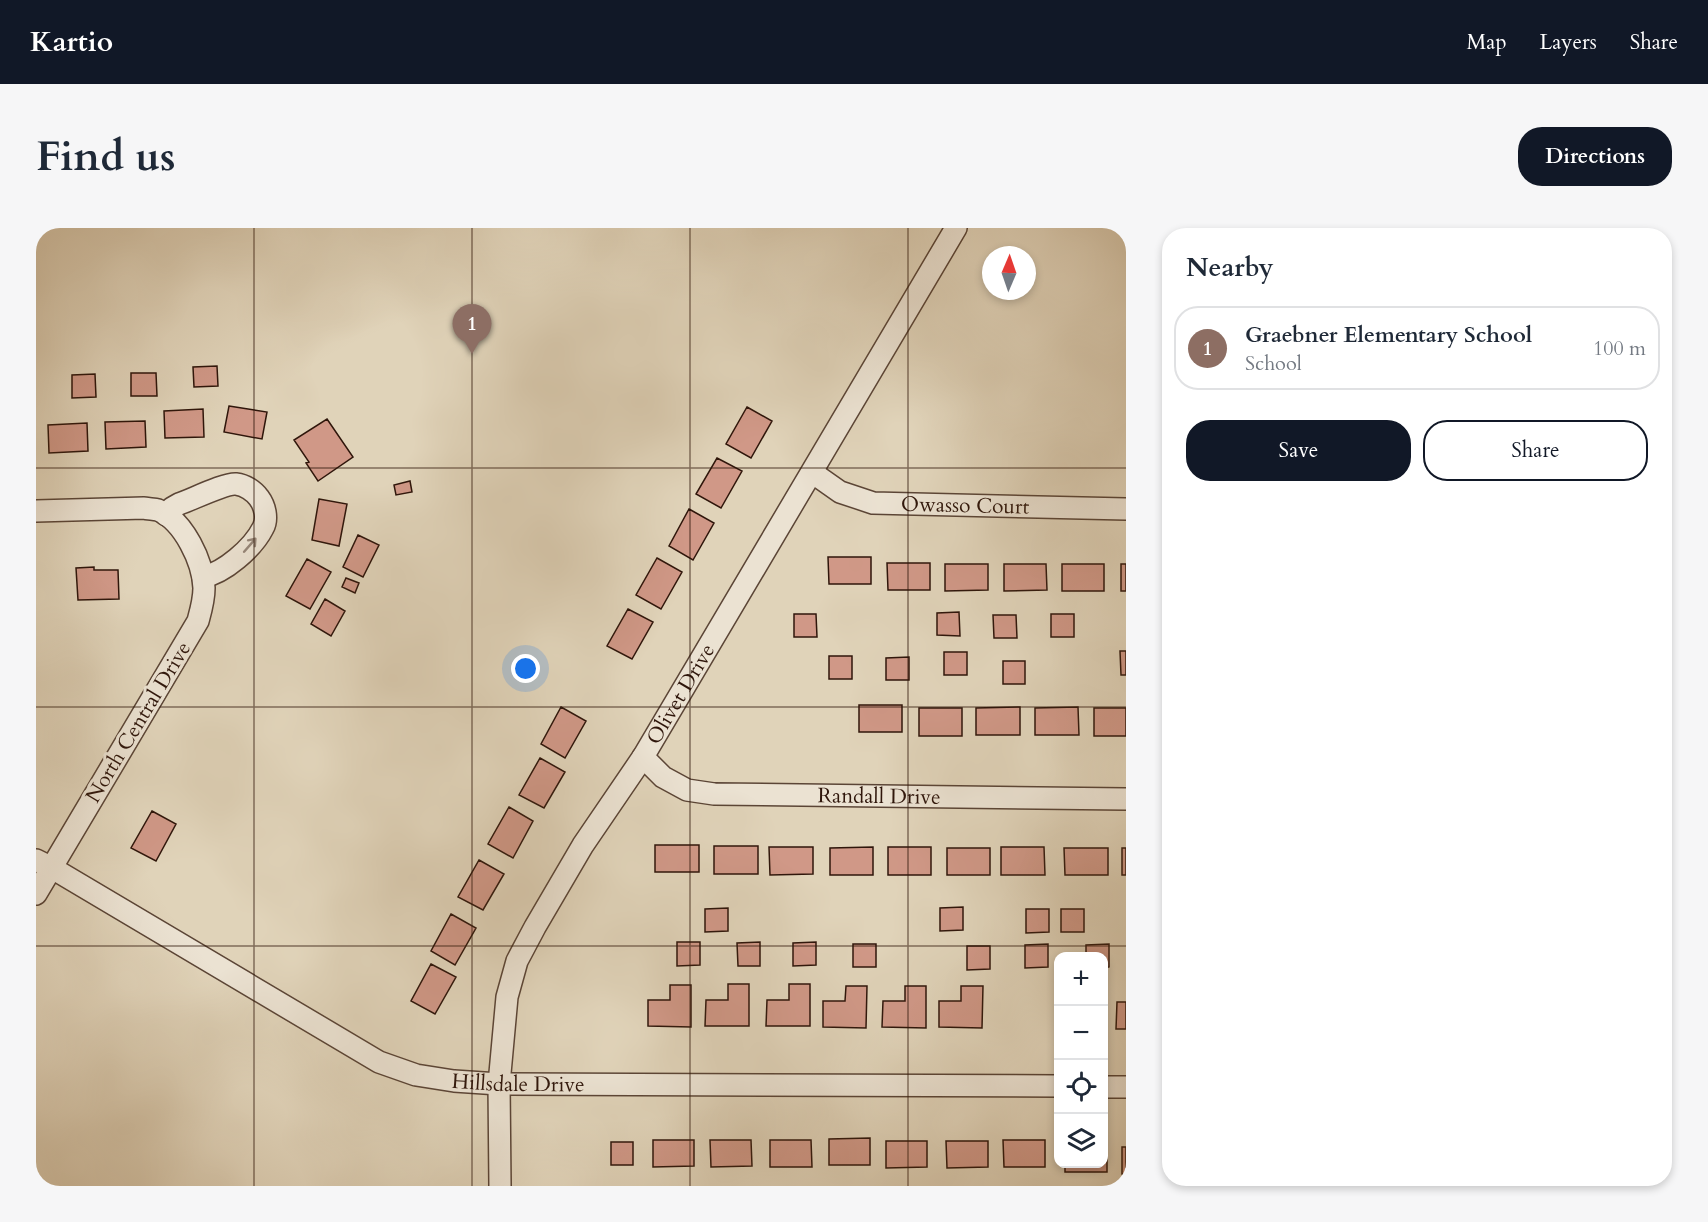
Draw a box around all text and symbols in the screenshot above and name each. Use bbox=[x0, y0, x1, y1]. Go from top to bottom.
text: Kartio bbox=[30, 23, 113, 61]
text: Map bbox=[1467, 28, 1507, 57]
text: Layers bbox=[1540, 28, 1597, 57]
text: Share bbox=[1630, 28, 1678, 57]
button: Directions bbox=[1518, 127, 1672, 186]
text: Find us bbox=[36, 128, 176, 185]
north arrow bbox=[982, 246, 1036, 300]
text: Nearby bbox=[1186, 250, 1274, 285]
pin: 1 bbox=[452, 304, 492, 354]
text: Graebner Elementary School bbox=[1245, 320, 1532, 350]
text: 1 bbox=[1202, 335, 1213, 362]
text: 100 m bbox=[1593, 335, 1646, 362]
text: School bbox=[1245, 350, 1302, 377]
button: Save bbox=[1186, 420, 1411, 481]
button: Share bbox=[1423, 420, 1648, 481]
street label: Owasso Court bbox=[901, 490, 1030, 522]
one-way arrow bbox=[243, 537, 257, 552]
street label: North Central Drive bbox=[79, 636, 198, 808]
street label: Olivet Drive bbox=[640, 638, 722, 750]
your location bbox=[511, 654, 540, 683]
street label: Randall Drive bbox=[817, 781, 941, 812]
map controls bbox=[1054, 952, 1108, 1168]
button: + bbox=[1054, 952, 1108, 1006]
button: − bbox=[1054, 1006, 1108, 1060]
button: locate bbox=[1054, 1060, 1108, 1114]
street label: Hillsdale Drive bbox=[451, 1067, 585, 1099]
button: layers bbox=[1054, 1114, 1108, 1168]

